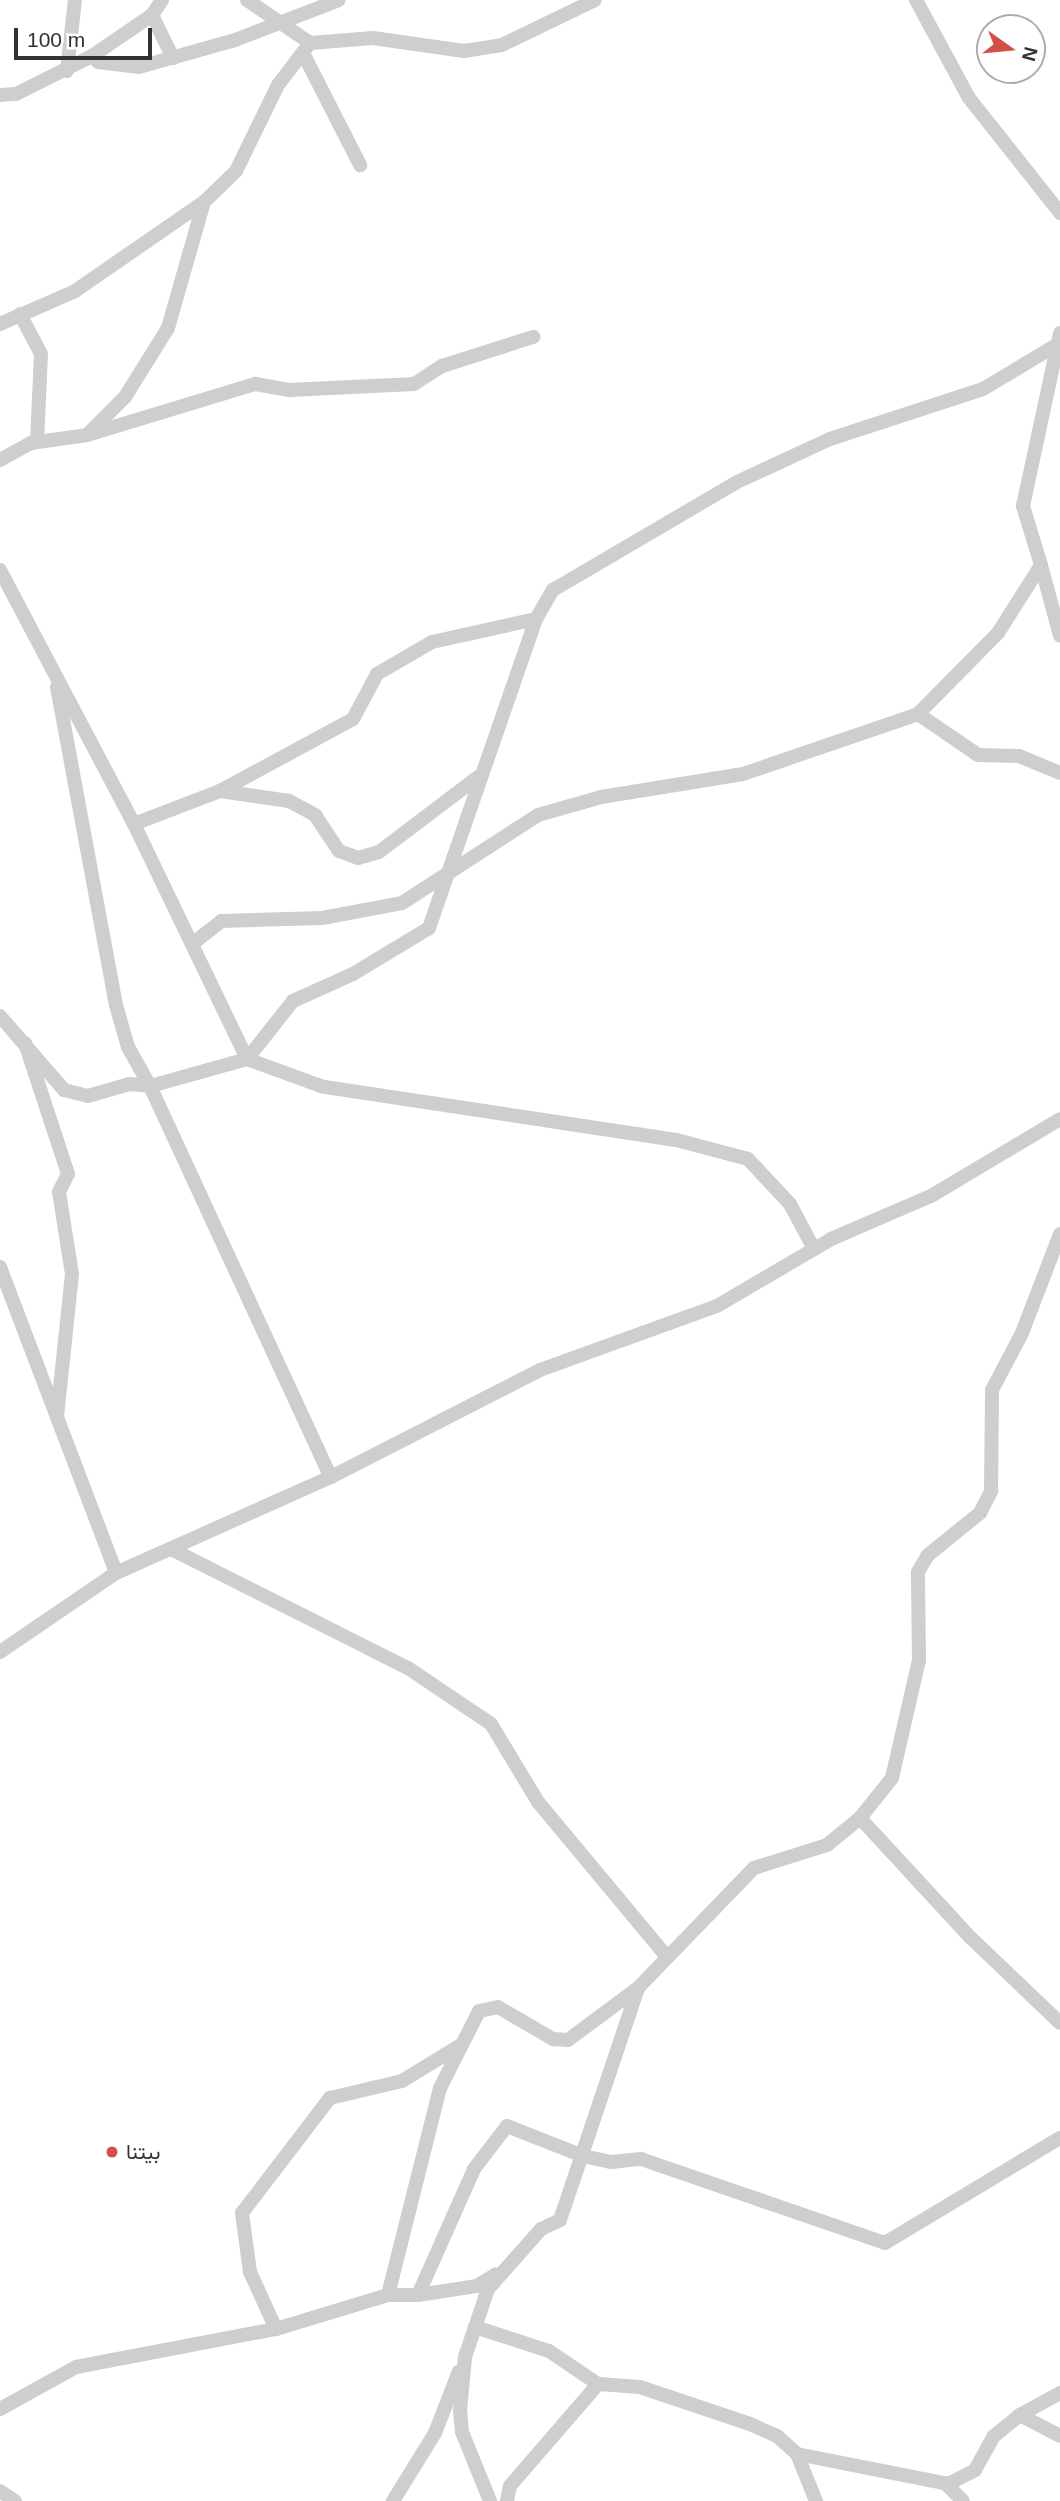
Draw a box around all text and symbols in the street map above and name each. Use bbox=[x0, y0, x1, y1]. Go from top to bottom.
scale bar bbox=[18, 14, 156, 58]
north arrow bbox=[976, 14, 1046, 84]
text: 100 m bbox=[27, 28, 85, 51]
text: N bbox=[1018, 45, 1042, 63]
place label: بيتنا bbox=[126, 2139, 160, 2165]
marker: بيتنا bbox=[104, 2144, 120, 2160]

